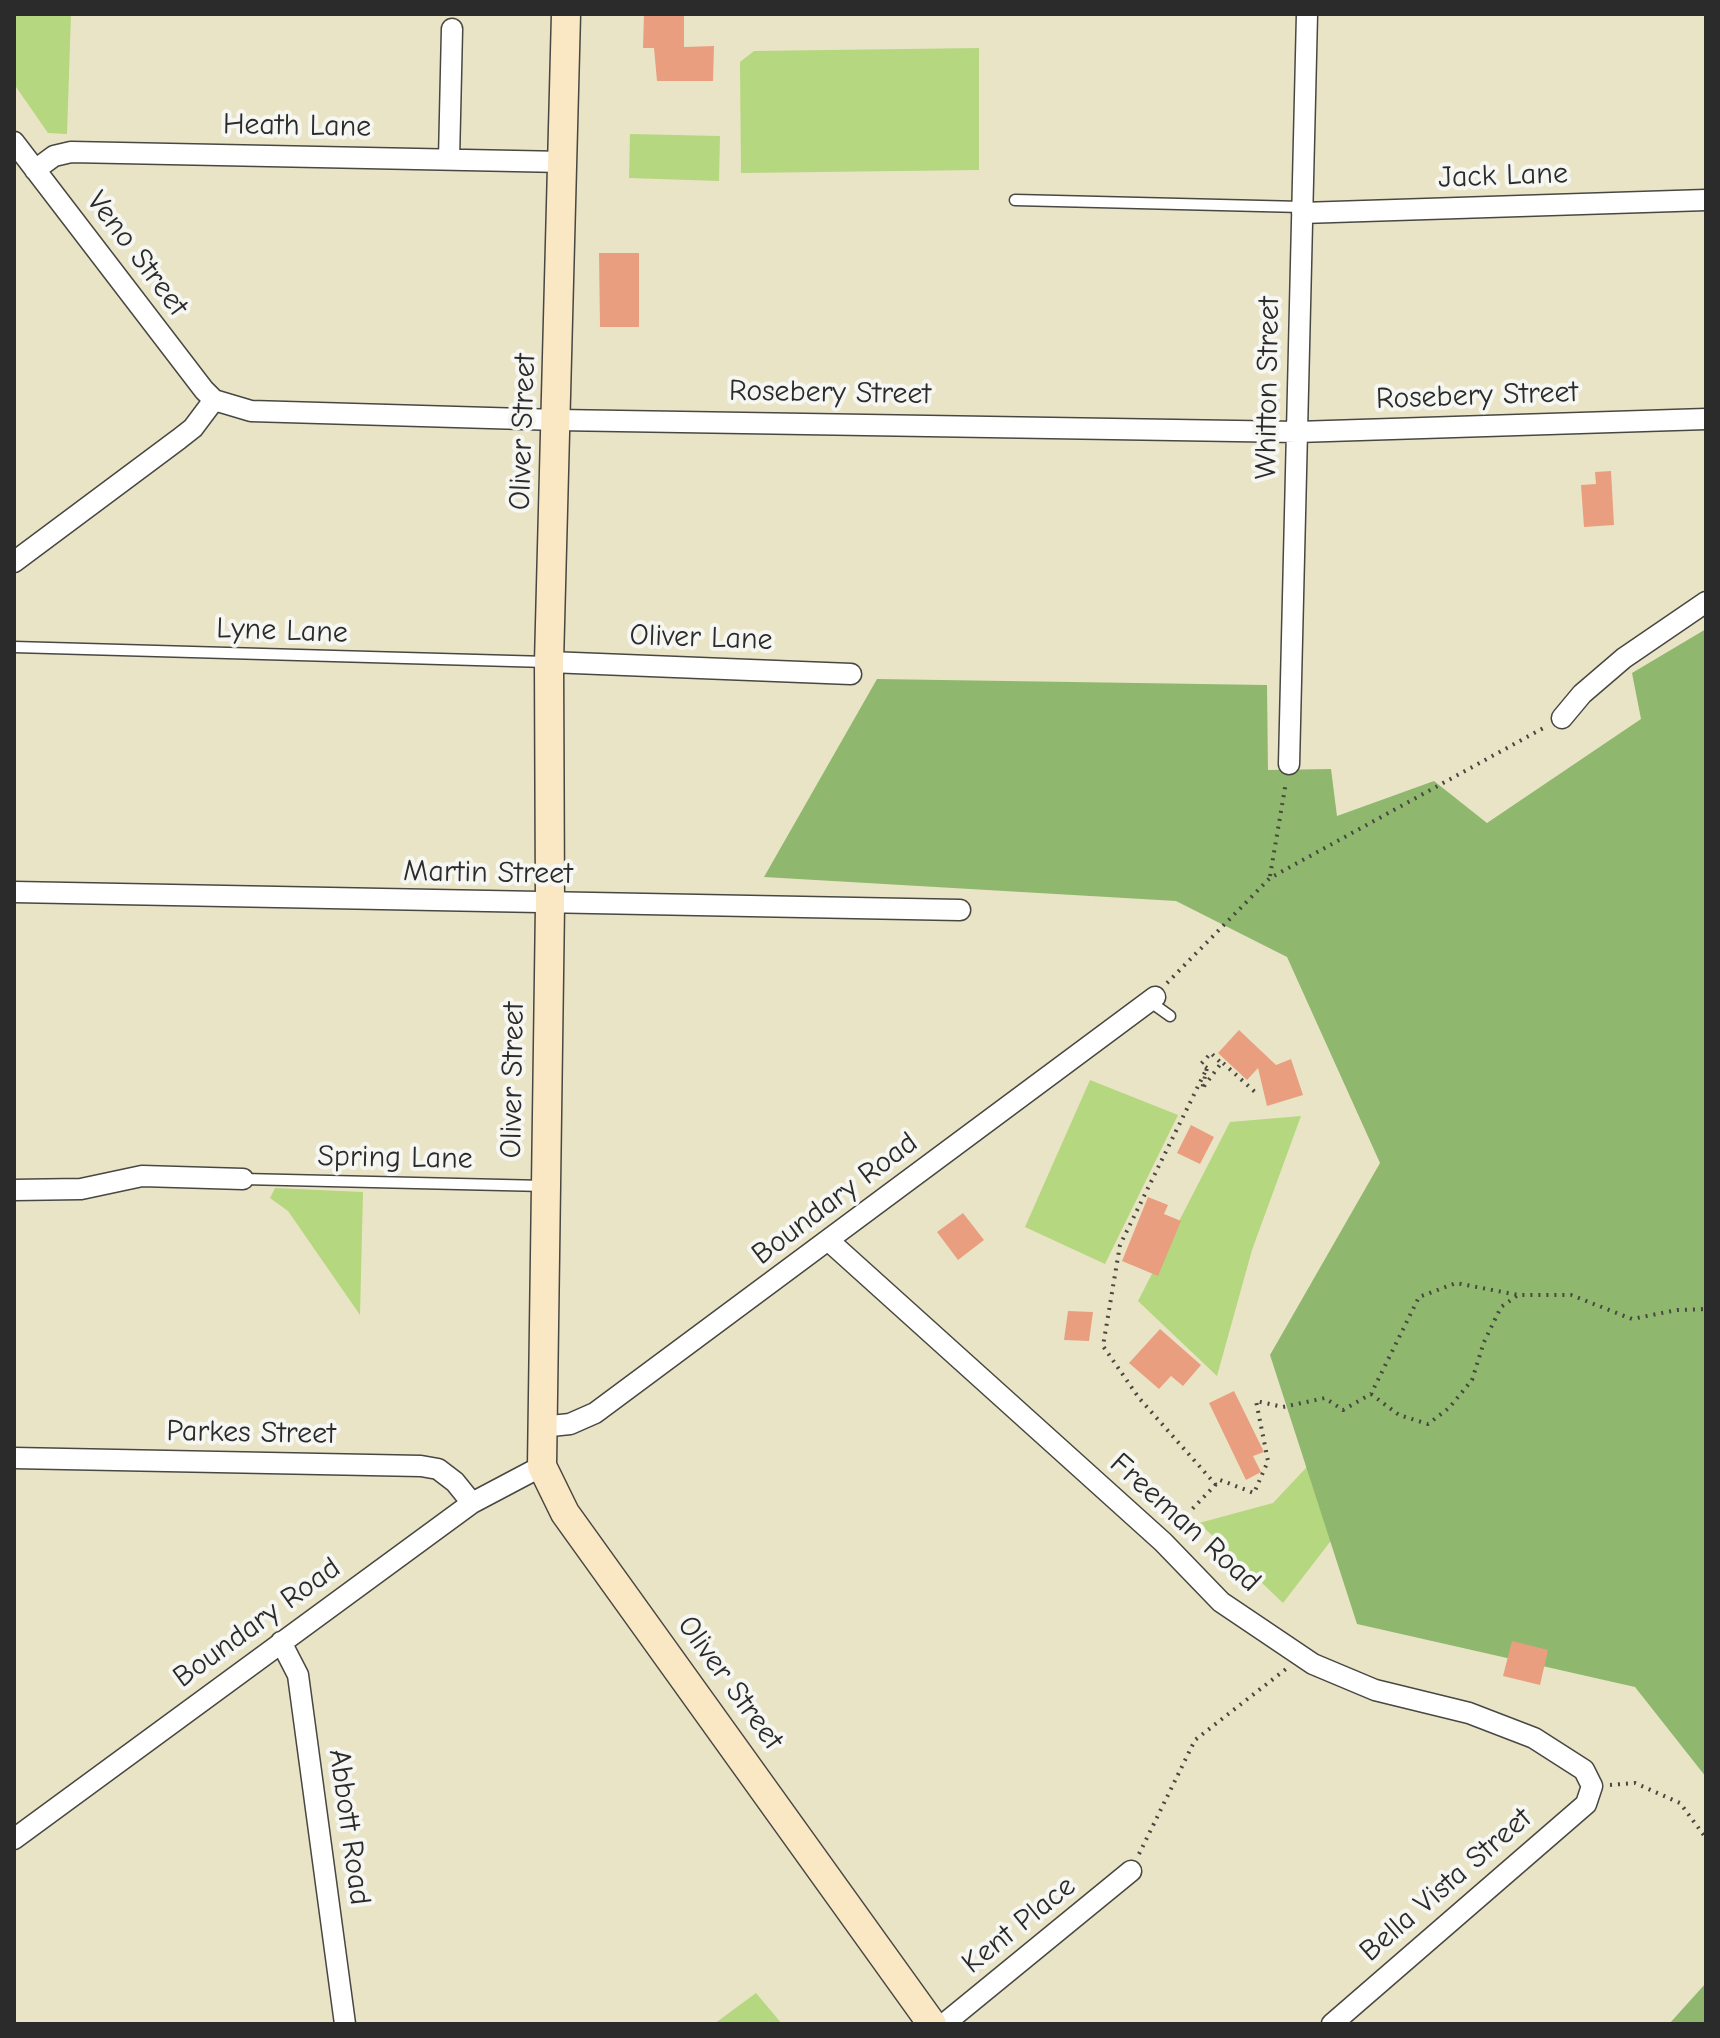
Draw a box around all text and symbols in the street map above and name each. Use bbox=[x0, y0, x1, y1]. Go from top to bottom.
street label: Heath Lane bbox=[222, 107, 372, 145]
street label: Jack Lane bbox=[1438, 156, 1568, 196]
street label: Veno Street bbox=[78, 185, 196, 323]
street label: Whitton Street bbox=[1248, 296, 1288, 480]
street label: Oliver Street bbox=[502, 353, 544, 511]
street label: Rosebery Street bbox=[729, 373, 931, 413]
street label: Rosebery Street bbox=[1375, 374, 1579, 418]
street label: Lyne Lane bbox=[216, 611, 348, 651]
street label: Oliver Lane bbox=[629, 618, 773, 658]
street label: Martin Street bbox=[403, 854, 573, 892]
street label: Oliver Street bbox=[494, 1001, 532, 1159]
street label: Boundary Road bbox=[745, 1125, 925, 1273]
street label: Spring Lane bbox=[317, 1139, 473, 1177]
street label: Parkes Street bbox=[166, 1414, 336, 1452]
street label: Freeman Road bbox=[1102, 1446, 1268, 1600]
street label: Boundary Road bbox=[166, 1550, 348, 1696]
street label: Oliver Street bbox=[669, 1609, 791, 1757]
street label: Abbott Road bbox=[320, 1747, 378, 1907]
street label: Bella Vista Street bbox=[1353, 1801, 1539, 1969]
street label: Kent Place bbox=[955, 1868, 1083, 1982]

